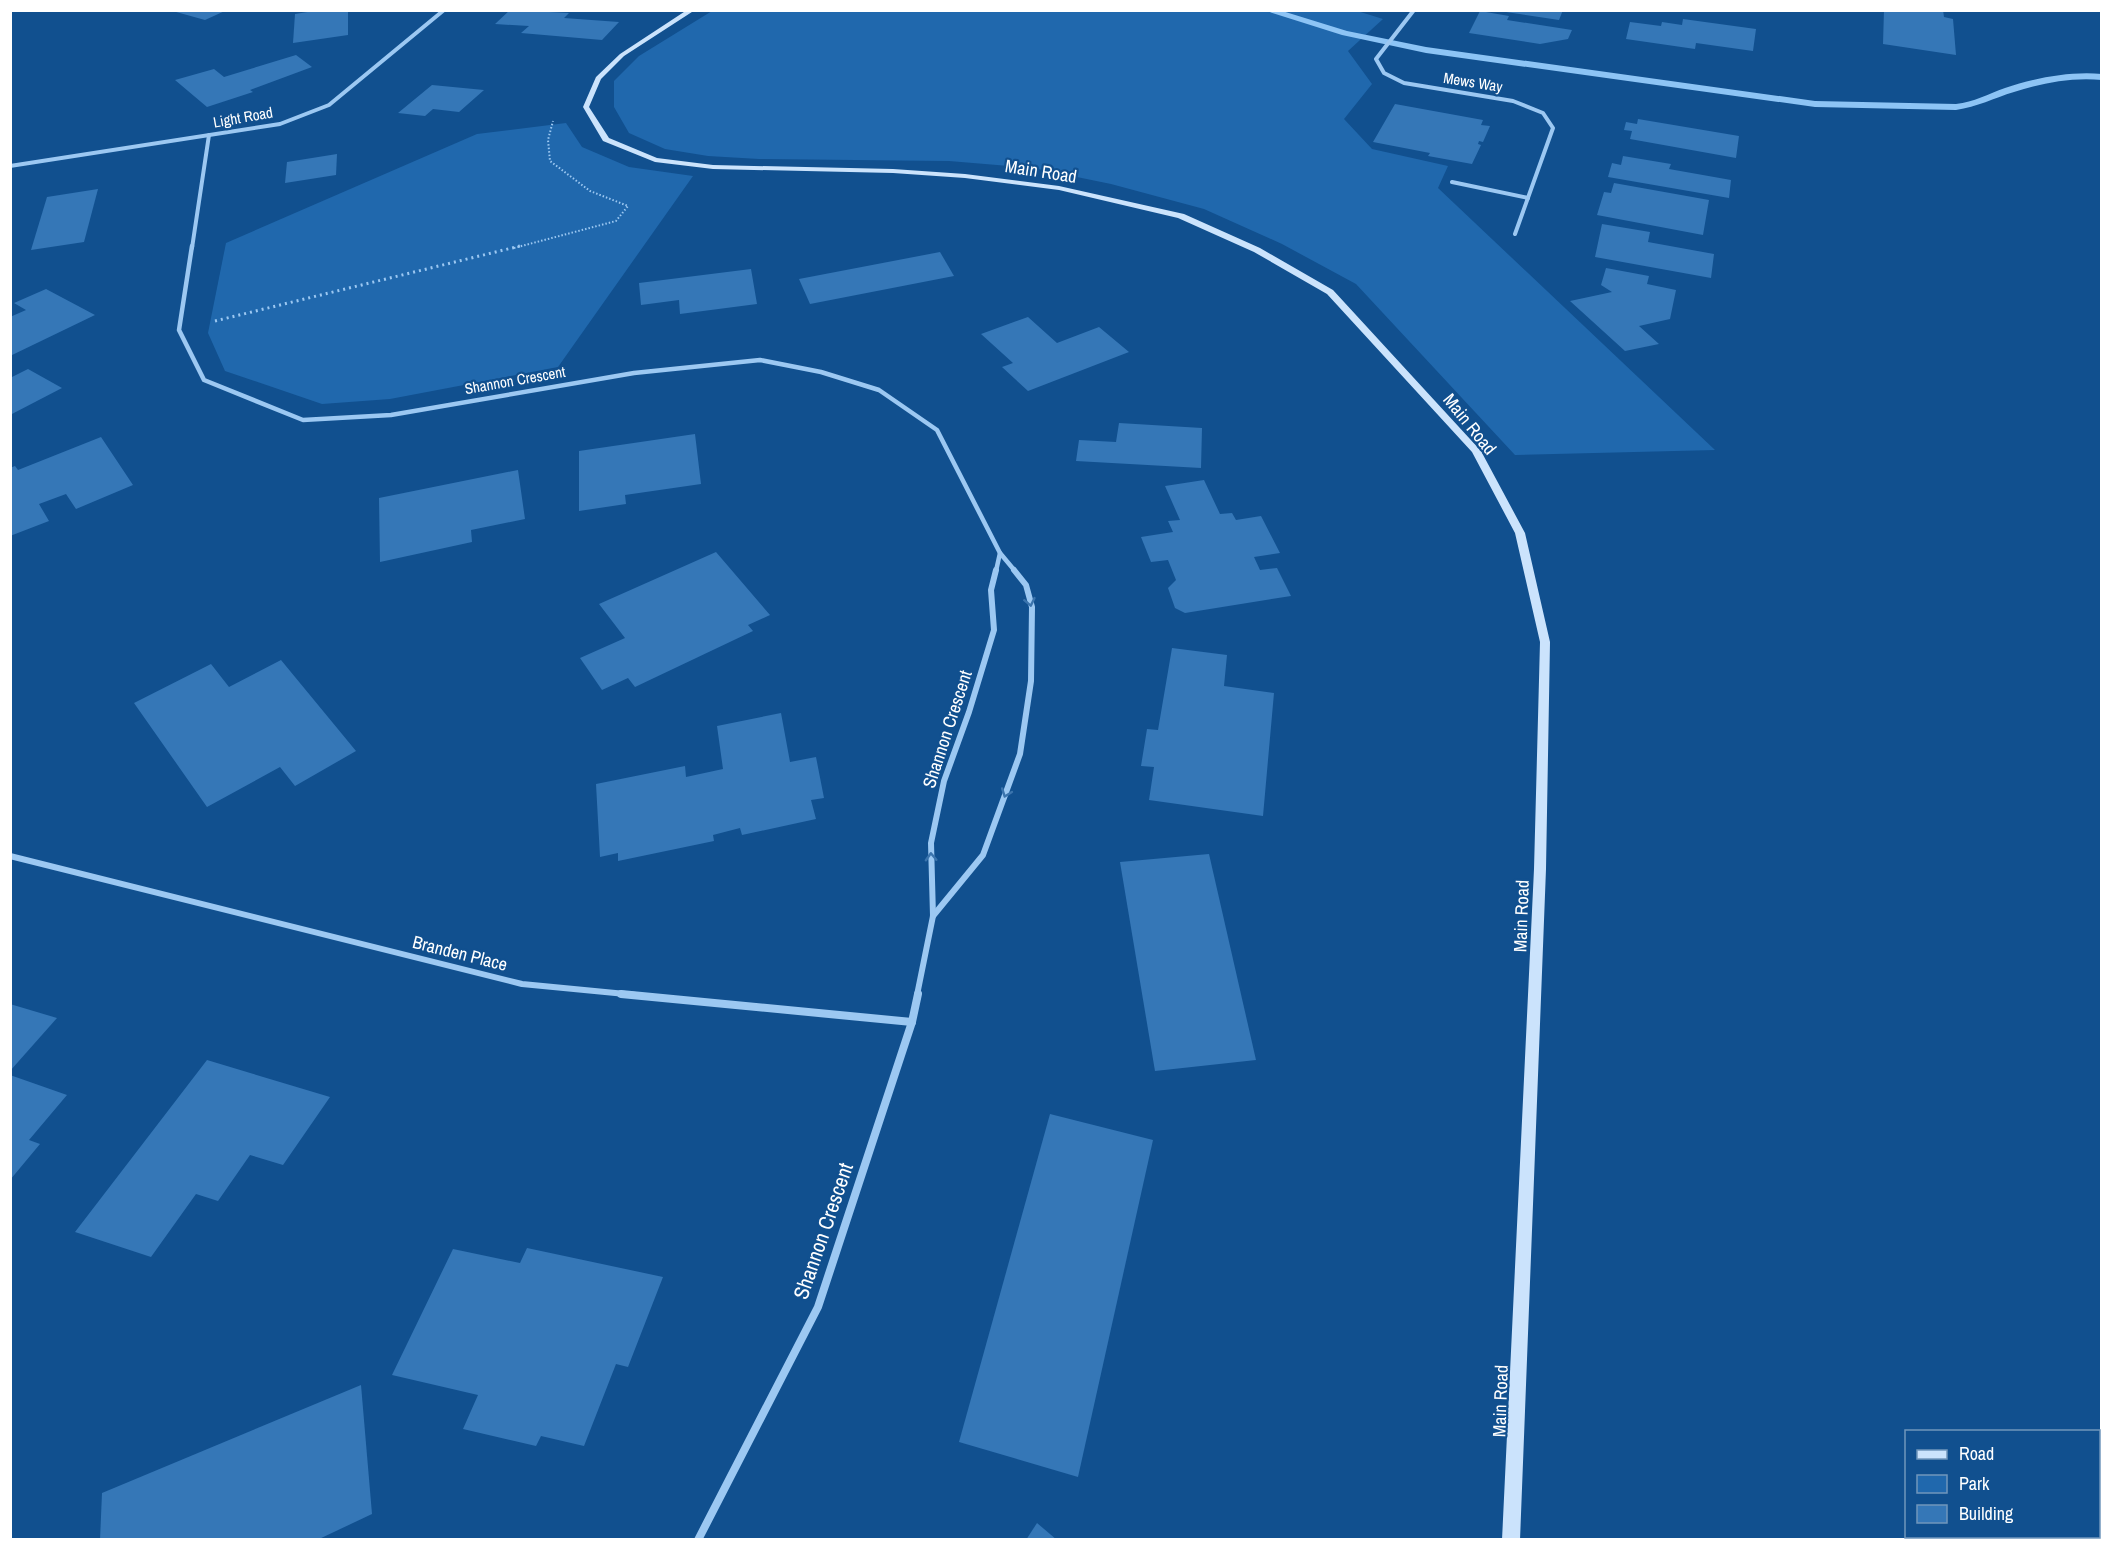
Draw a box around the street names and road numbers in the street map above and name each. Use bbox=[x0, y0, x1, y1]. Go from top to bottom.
street label: Mews Way bbox=[1442, 67, 1505, 97]
street label: Light Road bbox=[212, 101, 274, 133]
street label: Main Road bbox=[1003, 153, 1079, 189]
street label: Shannon Crescent bbox=[463, 361, 568, 399]
street label: Main Road bbox=[1438, 388, 1502, 460]
street label: Shannon Crescent bbox=[916, 667, 978, 791]
street label: Main Road bbox=[1507, 879, 1535, 953]
street label: Branden Place bbox=[410, 929, 510, 977]
street label: Shannon Crescent bbox=[786, 1159, 860, 1303]
street label: Main Road bbox=[1486, 1364, 1514, 1438]

